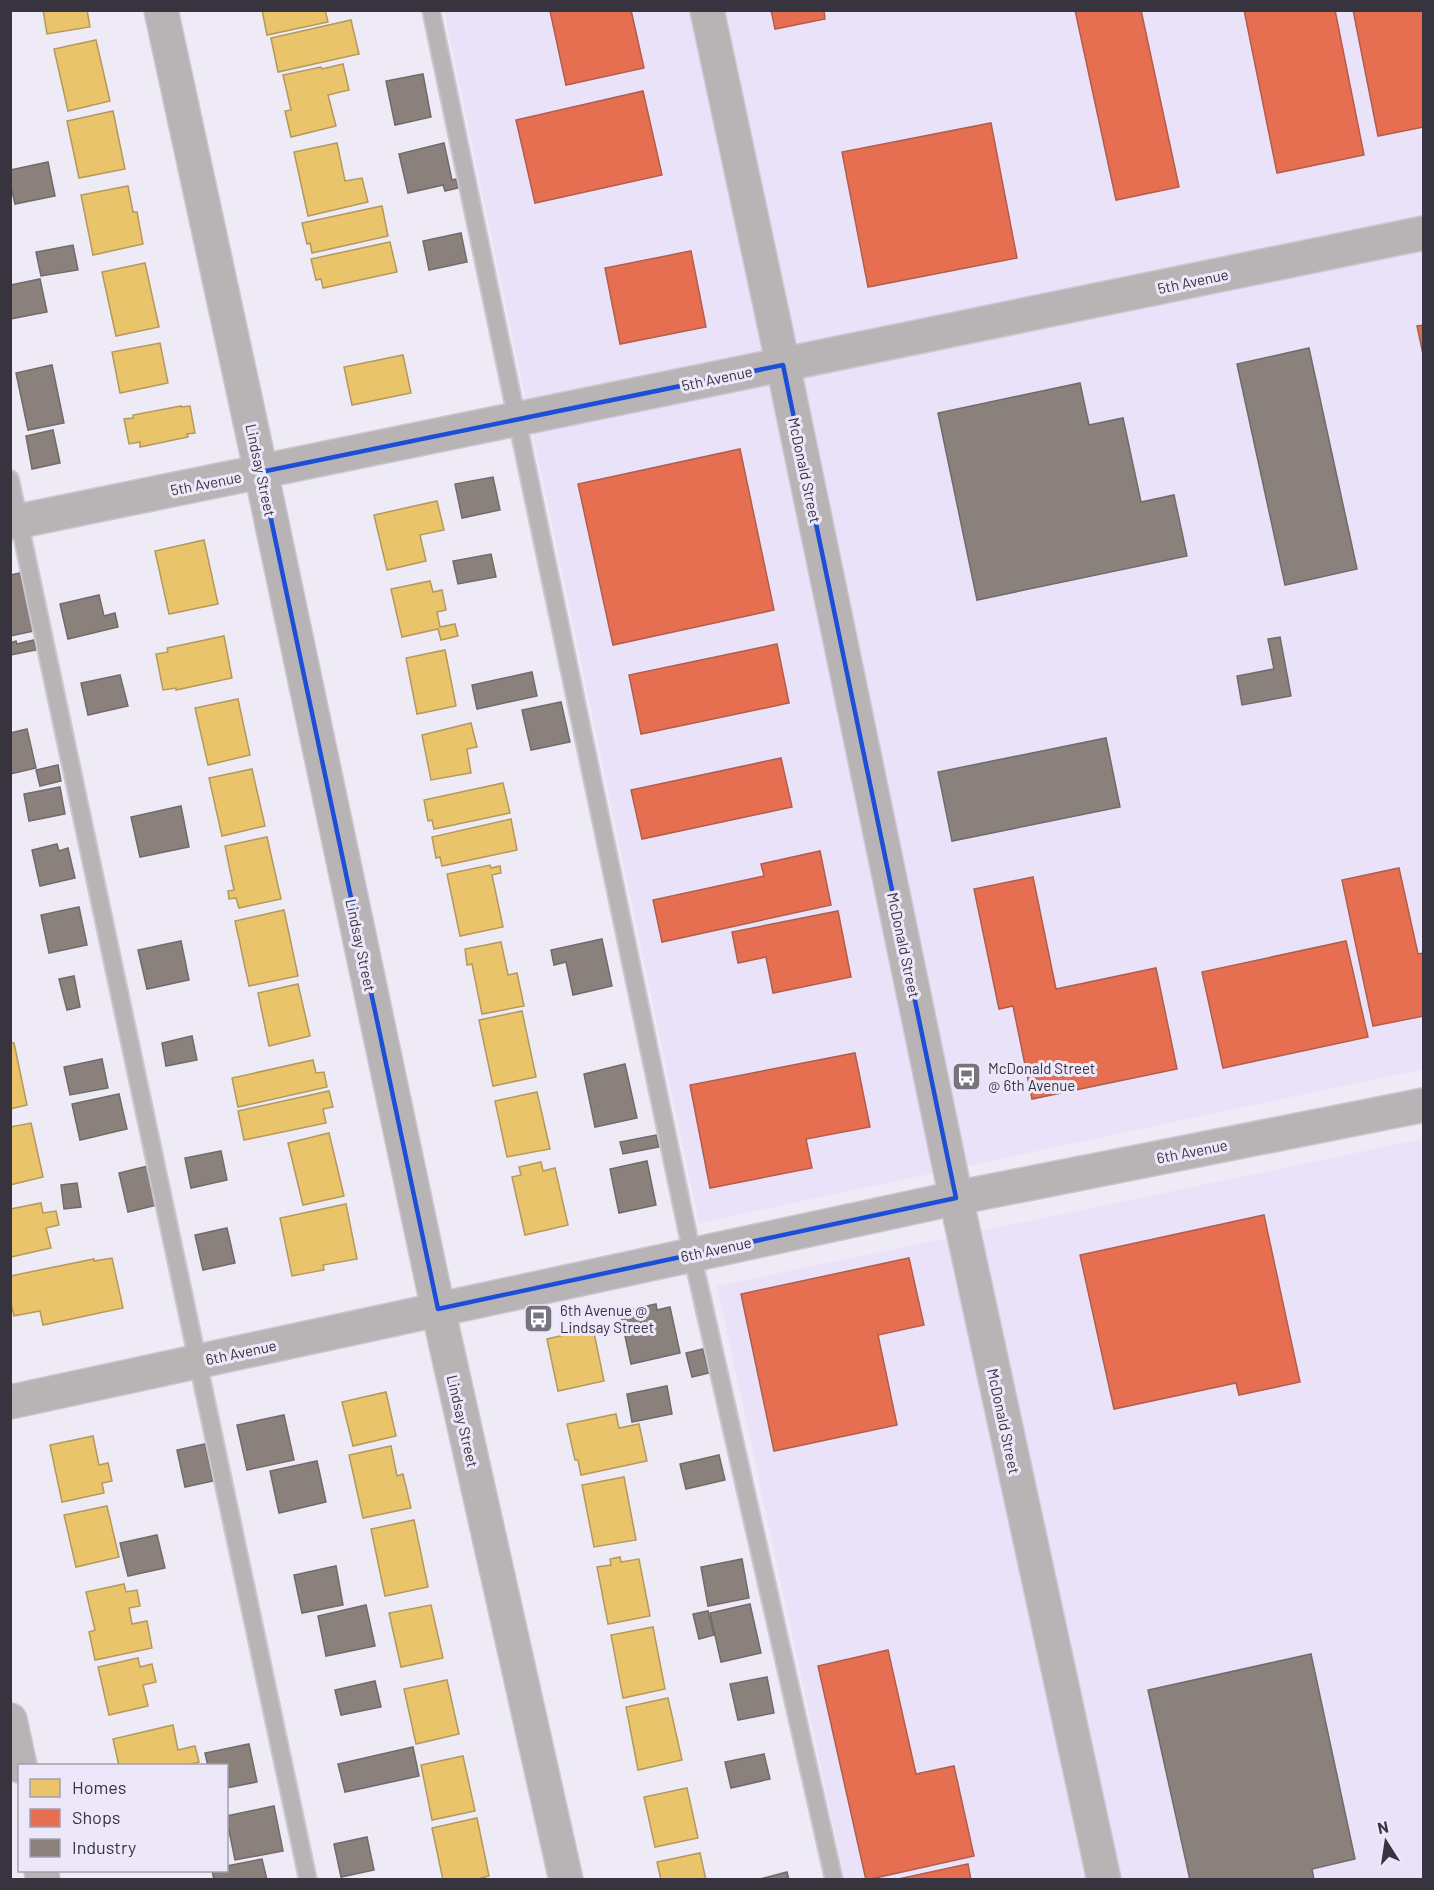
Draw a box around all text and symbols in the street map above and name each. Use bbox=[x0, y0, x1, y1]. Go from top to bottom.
street label: 5th Avenue bbox=[1156, 265, 1230, 297]
street label: 5th Avenue bbox=[680, 362, 754, 394]
street label: McDonald Street bbox=[785, 416, 825, 524]
street label: Lindsay Street bbox=[242, 422, 280, 518]
street label: 5th Avenue bbox=[169, 467, 243, 499]
street label: McDonald Street bbox=[884, 891, 924, 999]
street label: Lindsay Street bbox=[342, 897, 380, 993]
place label: McDonald Street @ 6th Avenue bbox=[988, 1059, 1095, 1094]
bus stop icon: McDonald Street @ 6th Avenue bbox=[951, 1061, 983, 1093]
street label: 6th Avenue bbox=[1155, 1135, 1229, 1167]
street label: 6th Avenue bbox=[679, 1233, 753, 1265]
place label: 6th Avenue @ Lindsay Street bbox=[560, 1301, 654, 1336]
bus stop icon: 6th Avenue @ Lindsay Street bbox=[523, 1303, 555, 1335]
street label: 6th Avenue bbox=[204, 1336, 278, 1368]
street label: McDonald Street bbox=[984, 1367, 1024, 1475]
street label: Lindsay Street bbox=[444, 1373, 482, 1469]
legend bbox=[18, 1764, 228, 1872]
text: Homes bbox=[72, 1776, 126, 1798]
text: Shops bbox=[72, 1806, 121, 1828]
north arrow bbox=[1356, 1812, 1416, 1872]
text: N bbox=[1376, 1816, 1390, 1837]
text: Industry bbox=[72, 1836, 136, 1858]

